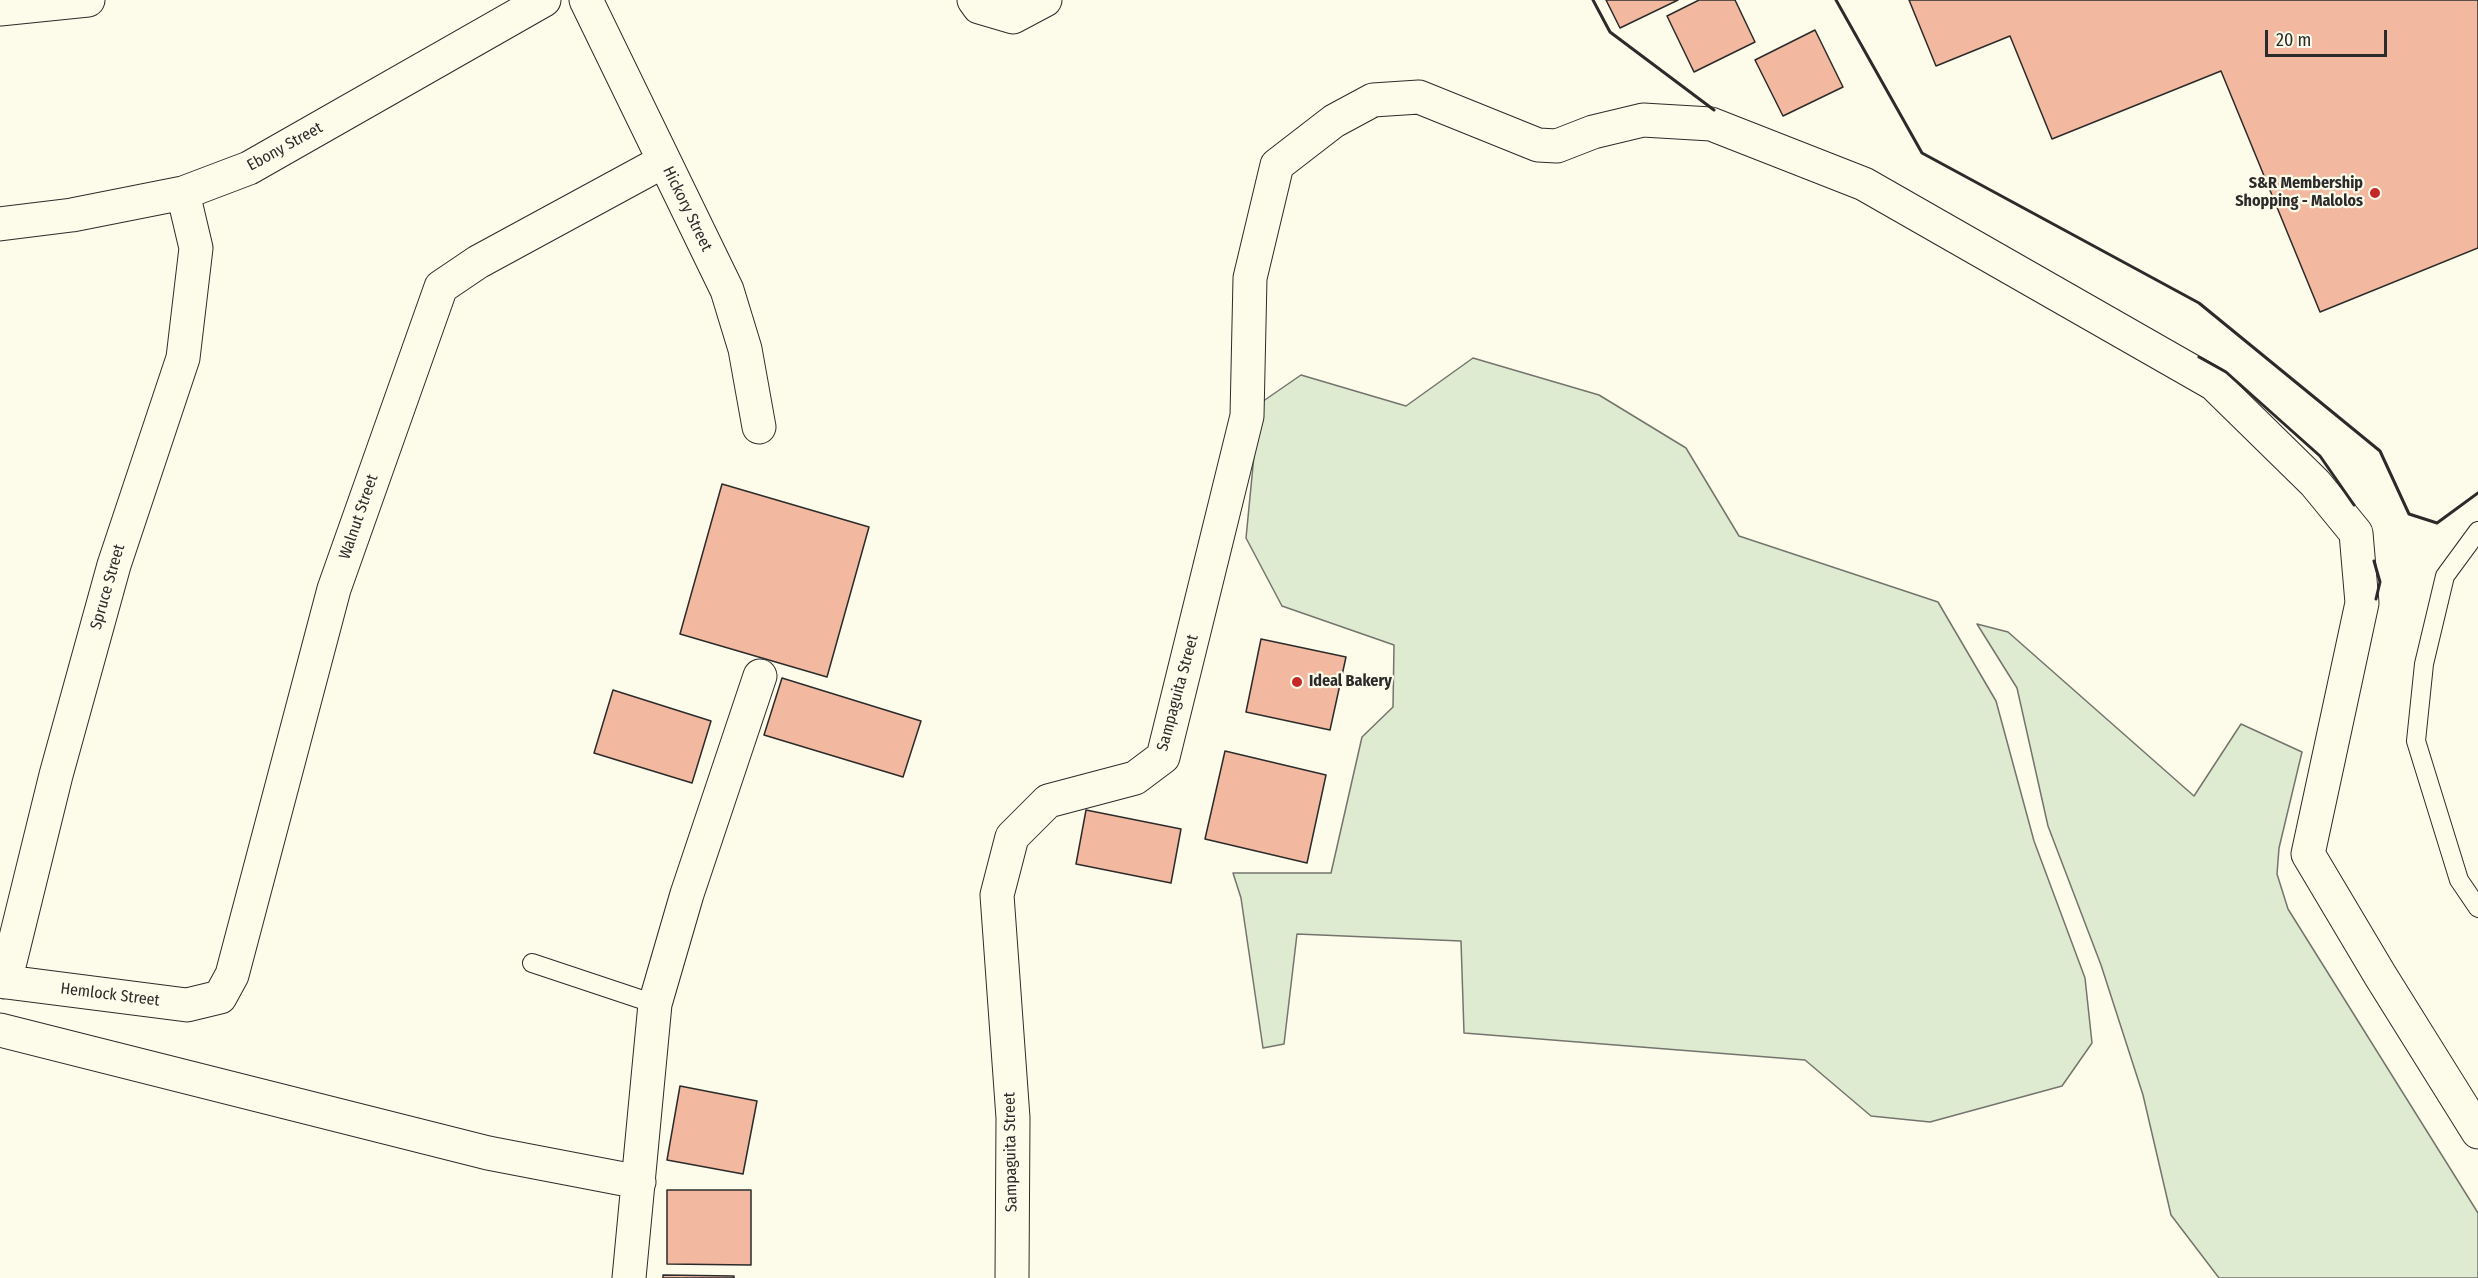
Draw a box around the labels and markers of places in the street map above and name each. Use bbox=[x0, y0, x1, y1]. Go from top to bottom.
place label: S&R Membership Shopping - Malolos bbox=[2235, 174, 2363, 212]
marker: S&R Membership Shopping - Malolos bbox=[2368, 186, 2382, 200]
place label: Ideal Bakery bbox=[1309, 672, 1392, 692]
marker: Ideal Bakery bbox=[1290, 675, 1304, 689]

